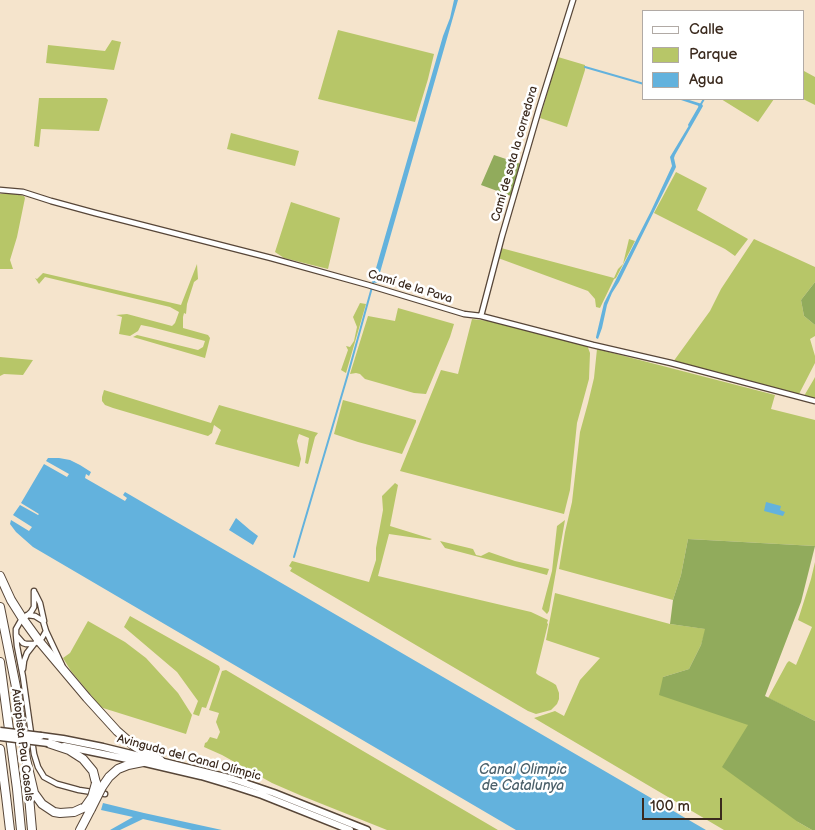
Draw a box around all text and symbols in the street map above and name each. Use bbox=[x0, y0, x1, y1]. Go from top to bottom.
legend bbox=[642, 10, 805, 100]
text: Calle bbox=[689, 20, 724, 39]
text: Parque bbox=[689, 45, 737, 64]
text: Agua bbox=[689, 70, 723, 89]
street label: Camí de sota la corredora bbox=[489, 85, 541, 223]
street label: Camí de la Pava bbox=[366, 267, 454, 307]
street label: Autopista Pau Casals bbox=[8, 688, 36, 802]
street label: Avinguda del Canal Olímpic bbox=[116, 732, 262, 784]
water label: Canal Olimpic de Catalunya bbox=[479, 762, 567, 794]
scale bar bbox=[645, 788, 725, 820]
text: 100 m bbox=[650, 797, 690, 816]

